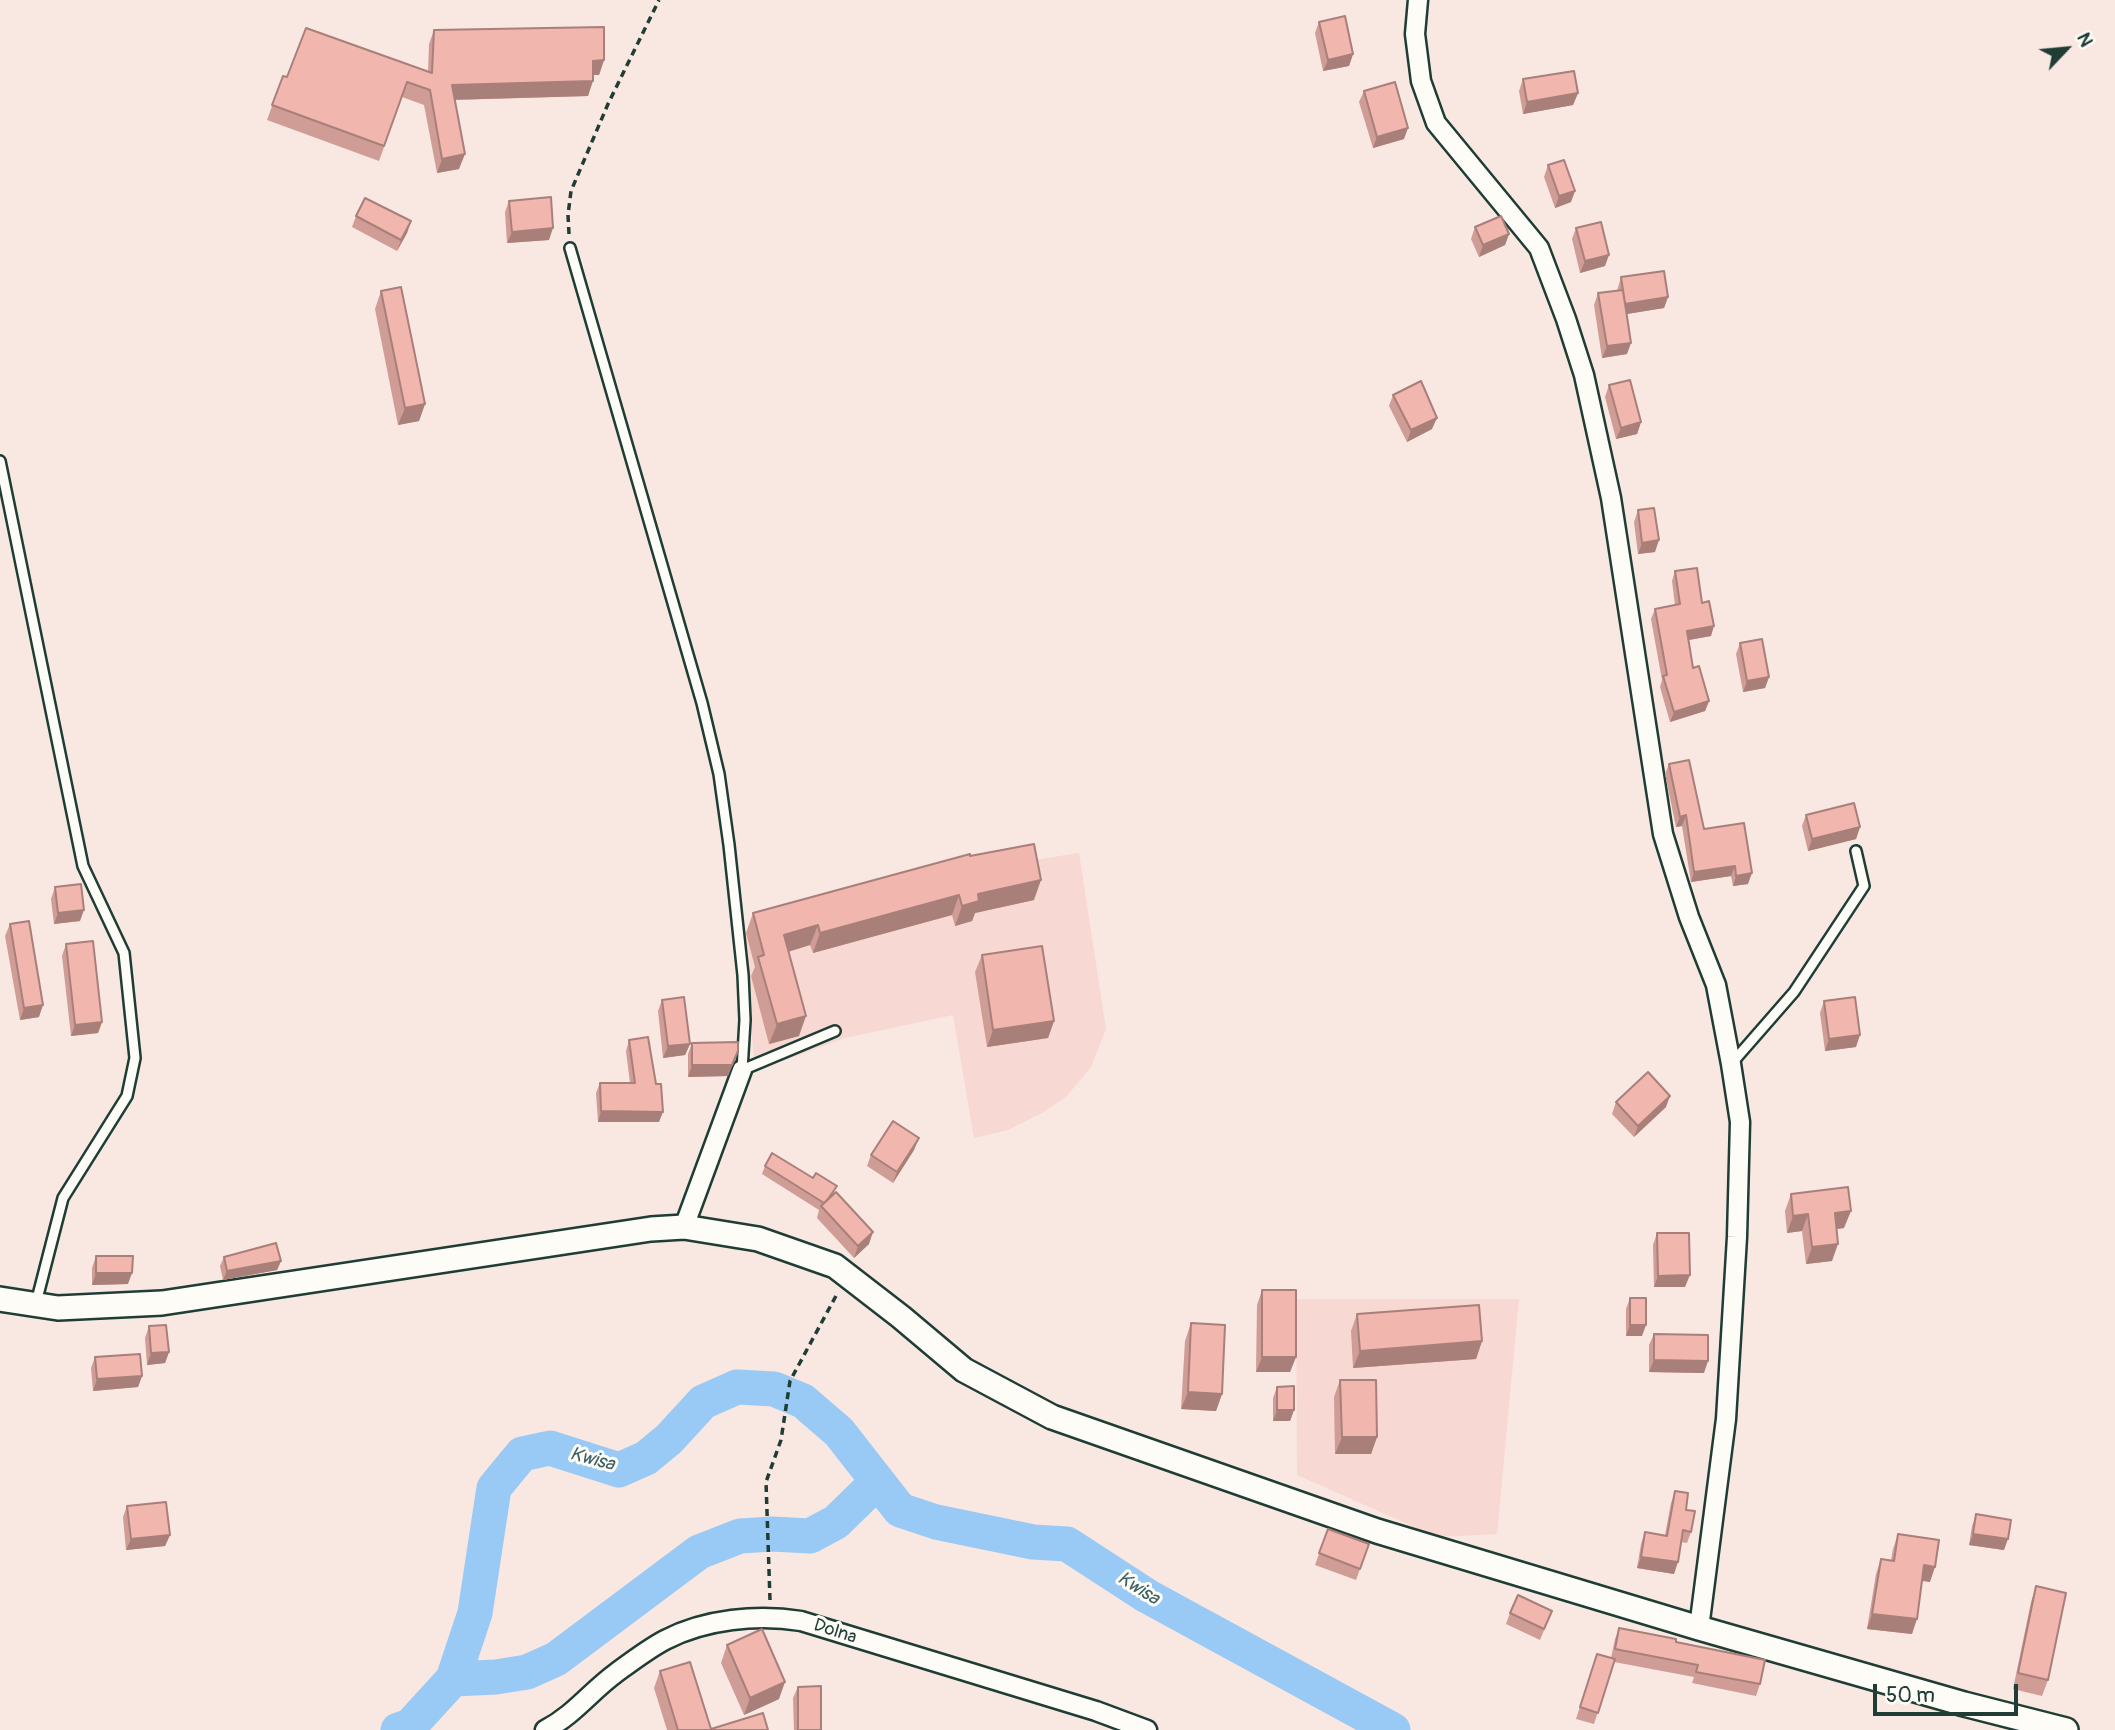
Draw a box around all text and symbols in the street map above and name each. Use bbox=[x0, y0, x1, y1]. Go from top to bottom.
north arrow bbox=[2031, 14, 2101, 84]
text: N bbox=[2071, 29, 2098, 51]
water label: Kwisa bbox=[567, 1443, 617, 1477]
water label: Kwisa bbox=[1113, 1567, 1163, 1611]
street label: Dolna bbox=[811, 1615, 859, 1649]
scale bar bbox=[1877, 1670, 2022, 1714]
text: 50 m bbox=[1886, 1682, 1935, 1709]

